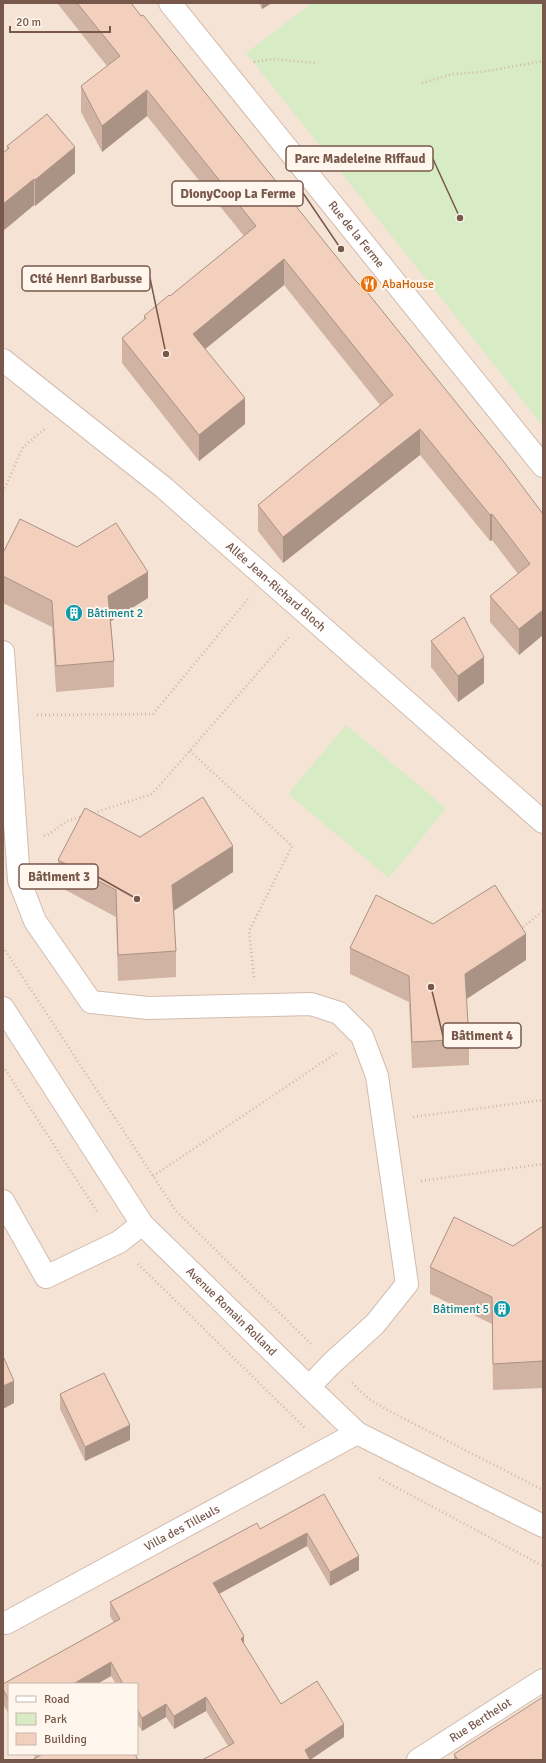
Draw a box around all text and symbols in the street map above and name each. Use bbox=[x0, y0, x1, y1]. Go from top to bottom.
scale bar bbox=[10, 8, 110, 34]
text: 20 m bbox=[16, 15, 41, 30]
callout: Parc Madeleine Riffaud bbox=[286, 146, 433, 171]
text: Parc Madeleine Riffaud bbox=[295, 151, 425, 167]
callout: DionyCoop La Ferme bbox=[172, 181, 303, 206]
text: DionyCoop La Ferme bbox=[180, 186, 296, 202]
street label: Rue de la Ferme bbox=[325, 198, 387, 271]
callout: Cité Henri Barbusse bbox=[22, 266, 150, 291]
text: Cité Henri Barbusse bbox=[30, 271, 143, 287]
restaurant icon: AbaHouse bbox=[359, 274, 379, 294]
place label: AbaHouse bbox=[382, 277, 434, 292]
street label: Allée Jean-Richard Bloch bbox=[223, 539, 329, 635]
building icon: Bâtiment 2 bbox=[64, 603, 84, 623]
place label: Bâtiment 2 bbox=[87, 606, 143, 621]
callout: Bâtiment 3 bbox=[19, 864, 98, 889]
text: Bâtiment 3 bbox=[28, 869, 90, 885]
callout: Bâtiment 4 bbox=[443, 1023, 521, 1048]
text: Bâtiment 4 bbox=[451, 1028, 513, 1044]
street label: Avenue Romain Rolland bbox=[183, 1264, 280, 1359]
building icon: Bâtiment 5 bbox=[492, 1299, 512, 1319]
place label: Bâtiment 5 bbox=[433, 1302, 489, 1317]
street label: Villa des Tilleuls bbox=[142, 1502, 222, 1555]
legend bbox=[8, 1683, 138, 1755]
text: Road bbox=[44, 1692, 70, 1707]
street label: Rue Berthelot bbox=[447, 1695, 514, 1746]
text: Park bbox=[44, 1712, 67, 1727]
text: Building bbox=[44, 1732, 87, 1747]

